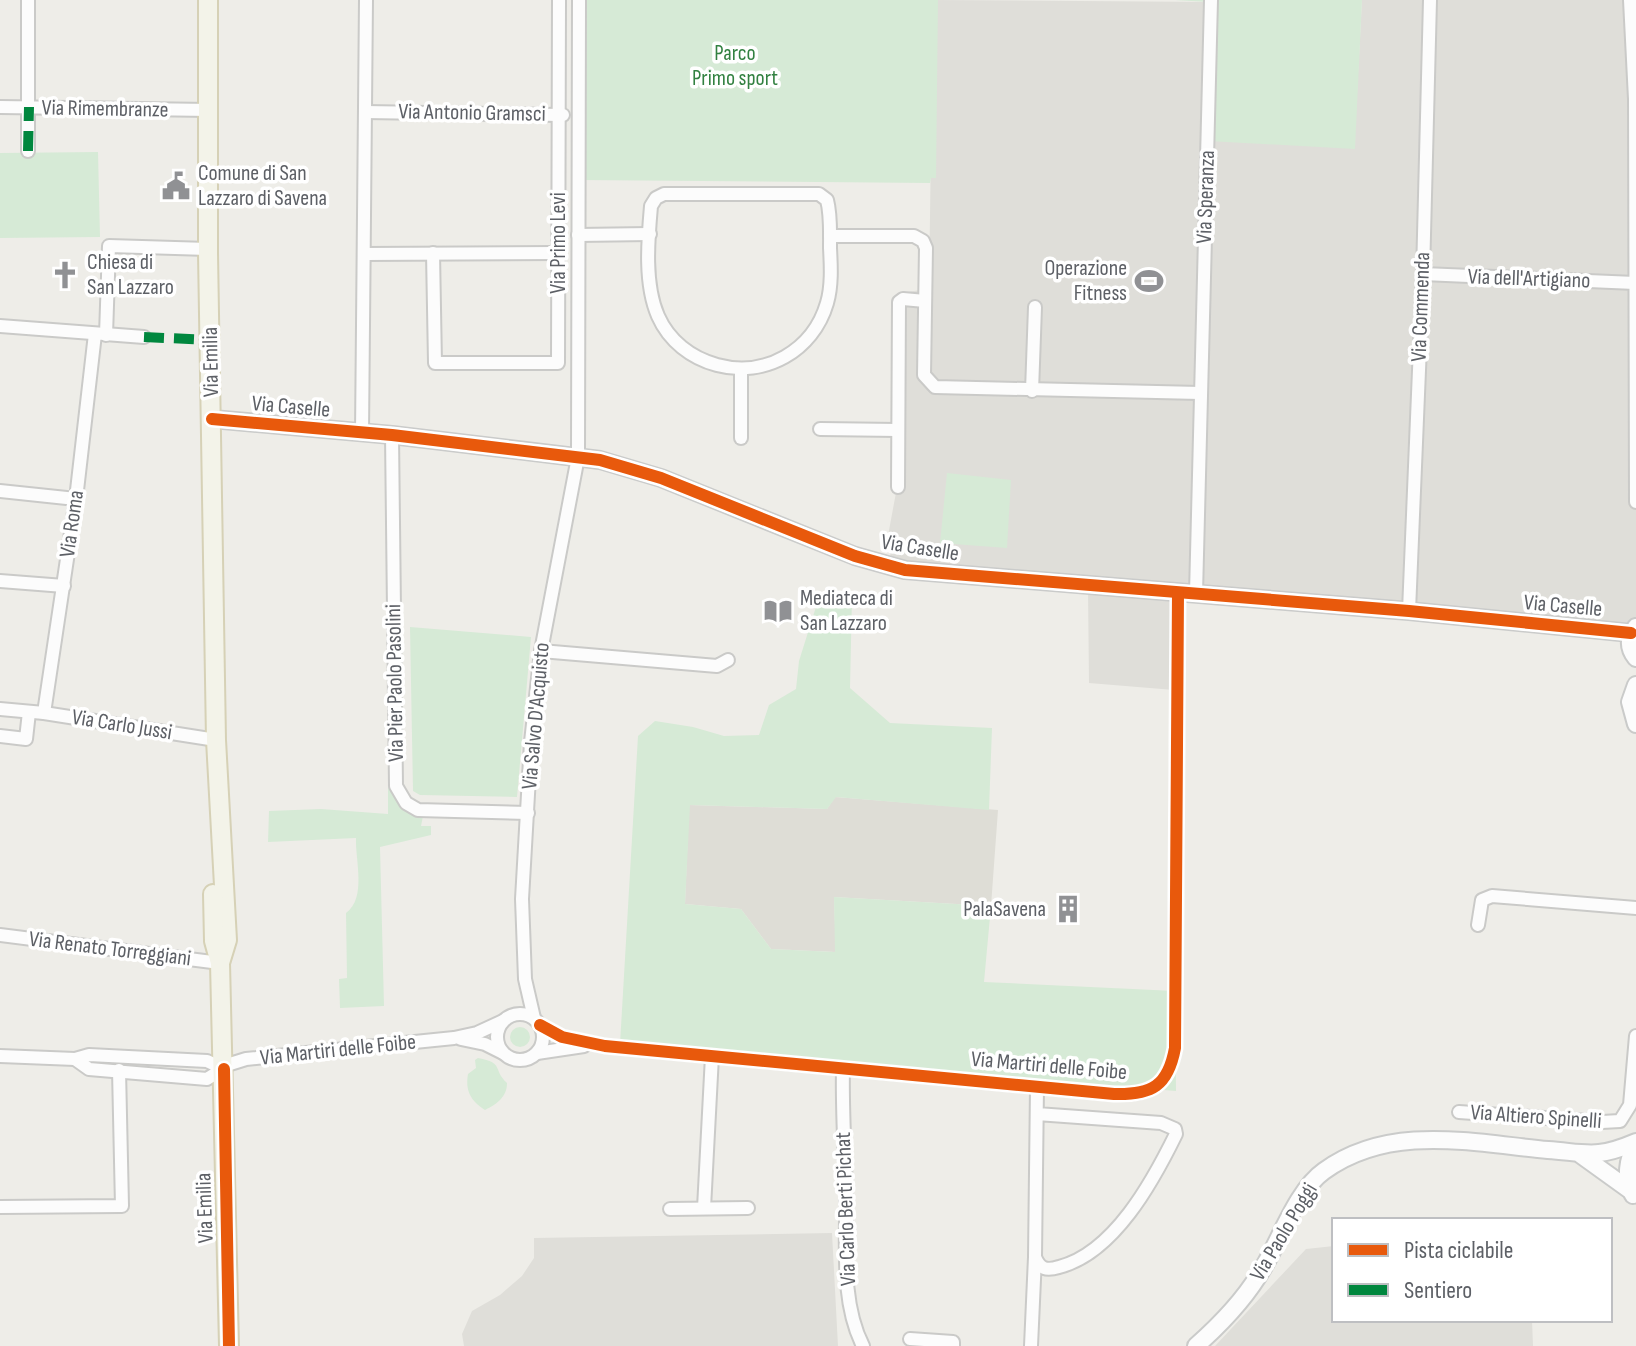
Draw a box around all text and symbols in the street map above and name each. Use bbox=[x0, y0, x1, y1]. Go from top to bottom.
park label: Parco Primo sport bbox=[692, 40, 778, 92]
street label: Via Rimembranze bbox=[41, 94, 169, 124]
street label: Via Antonio Gramsci bbox=[398, 98, 546, 128]
street label: Via Speranza bbox=[1191, 150, 1221, 244]
place label: Comune di San Lazzaro di Savena bbox=[198, 160, 327, 212]
public building icon: Comune di San Lazzaro di Savena bbox=[161, 171, 191, 201]
street label: Via Primo Levi bbox=[545, 192, 572, 294]
place label: Chiesa di San Lazzaro bbox=[87, 249, 174, 301]
street label: Via Commenda bbox=[1406, 252, 1436, 362]
place label: Operazione Fitness bbox=[1044, 255, 1127, 307]
church icon: Chiesa di San Lazzaro bbox=[50, 260, 80, 290]
street label: Via dell'Artigiano bbox=[1467, 263, 1591, 295]
sports icon: Operazione Fitness bbox=[1134, 266, 1164, 296]
street label: Via Emilia bbox=[197, 327, 225, 397]
street label: Via Caselle bbox=[251, 390, 331, 424]
street label: Via Roma bbox=[54, 489, 90, 559]
street label: Via Caselle bbox=[879, 529, 961, 567]
place label: Mediateca di San Lazzaro bbox=[800, 585, 893, 637]
street label: Via Caselle bbox=[1523, 589, 1603, 623]
library icon: Mediateca di San Lazzaro bbox=[763, 596, 793, 626]
street label: Via Pier Paolo Pasolini bbox=[380, 604, 410, 762]
street label: Via Salvo D'Acquisto bbox=[516, 641, 556, 791]
street label: Via Carlo Jussi bbox=[70, 704, 174, 746]
building icon: PalaSavena bbox=[1053, 894, 1083, 924]
place label: PalaSavena bbox=[963, 896, 1046, 923]
street label: Via Renato Torreggiani bbox=[27, 926, 193, 972]
street label: Via Martiri delle Foibe bbox=[259, 1028, 417, 1072]
street label: Via Martiri delle Foibe bbox=[970, 1046, 1128, 1086]
street label: Via Altiero Spinelli bbox=[1469, 1099, 1603, 1135]
street label: Via Carlo Berti Pichat bbox=[830, 1131, 862, 1286]
street label: Via Emilia bbox=[190, 1172, 220, 1244]
street label: Via Paolo Poggi bbox=[1244, 1178, 1324, 1286]
legend bbox=[1332, 1218, 1612, 1322]
text: Pista ciclabile bbox=[1404, 1236, 1513, 1265]
text: Sentiero bbox=[1404, 1276, 1472, 1305]

